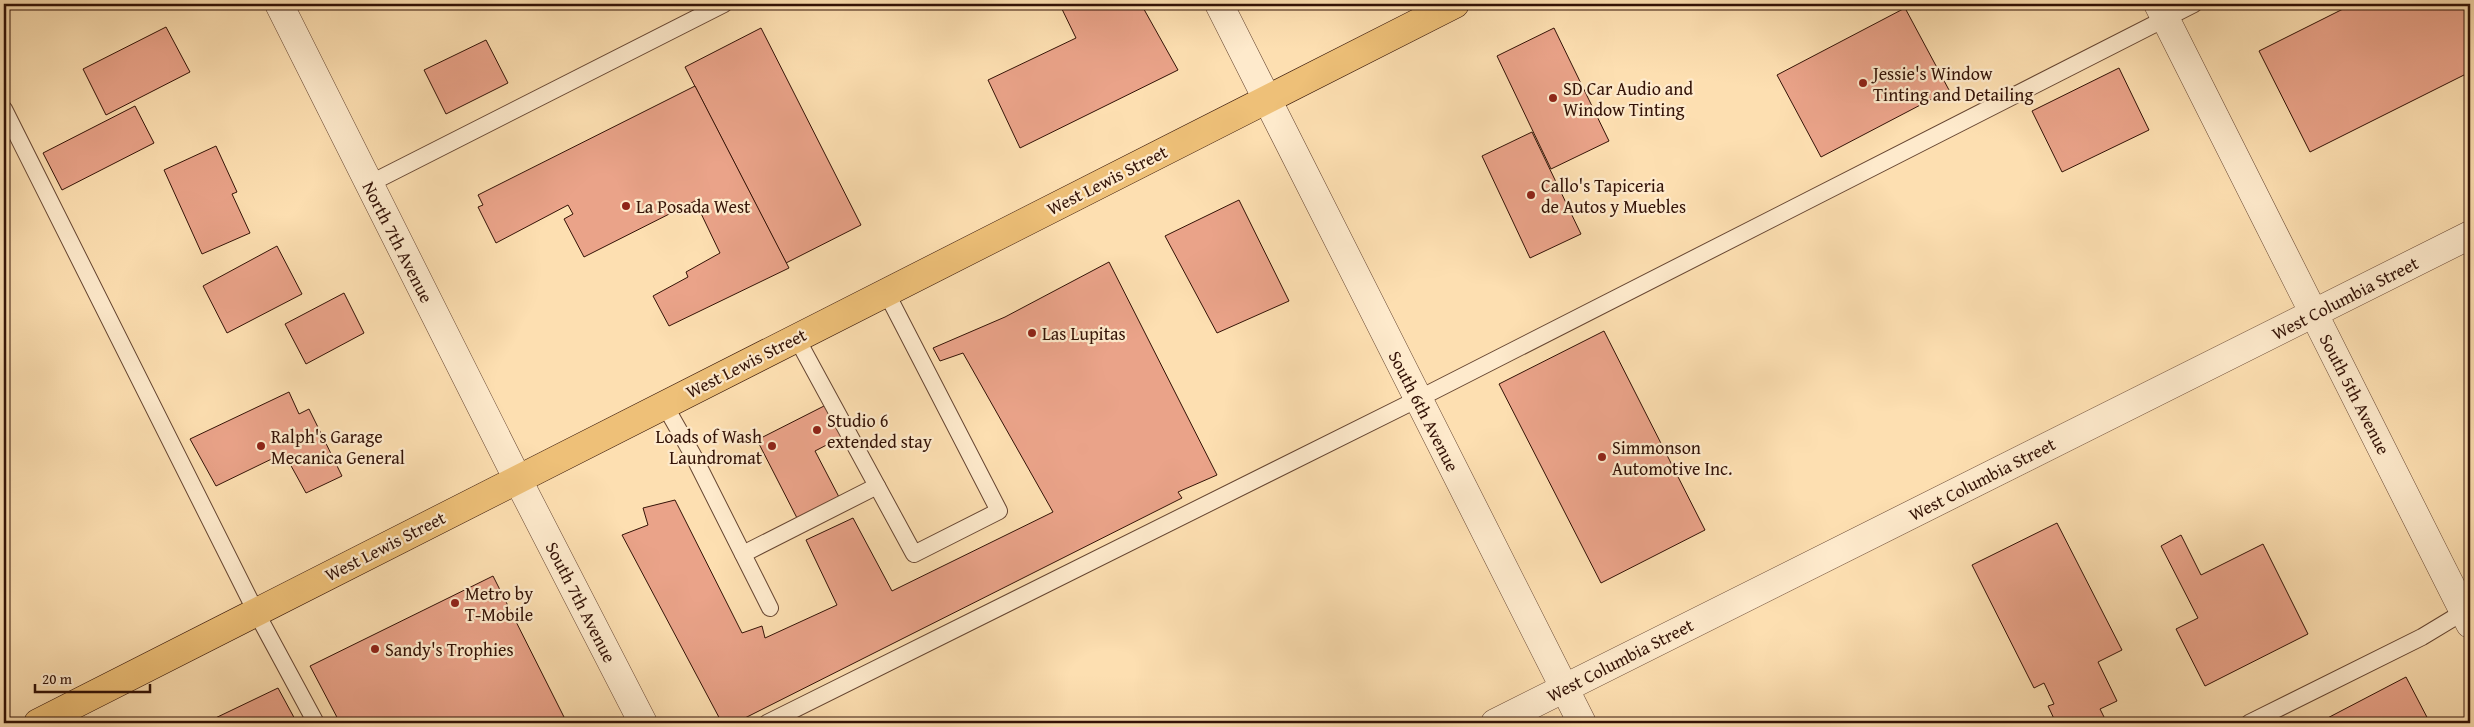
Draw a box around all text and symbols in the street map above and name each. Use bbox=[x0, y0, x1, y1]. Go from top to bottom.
place label: Jessie's Window Tinting and Detailing bbox=[1871, 60, 2033, 108]
place label: SD Car Audio and Window Tinting bbox=[1563, 75, 1693, 123]
marker: Jessie's Window Tinting and Detailing bbox=[1857, 77, 1869, 89]
marker: SD Car Audio and Window Tinting bbox=[1547, 92, 1559, 104]
street label: West Lewis Street bbox=[1042, 138, 1173, 222]
place label: Callo's Tapiceria de Autos y Muebles bbox=[1541, 172, 1686, 220]
street label: North 7th Avenue bbox=[356, 177, 440, 307]
marker: Callo's Tapiceria de Autos y Muebles bbox=[1525, 189, 1537, 201]
place label: La Posada West bbox=[636, 193, 751, 220]
marker: La Posada West bbox=[620, 200, 632, 212]
street label: West Columbia Street bbox=[2267, 249, 2424, 347]
place label: Las Lupitas bbox=[1042, 320, 1126, 347]
street label: West Lewis Street bbox=[681, 321, 812, 405]
marker: Las Lupitas bbox=[1026, 327, 1038, 339]
street label: South 5th Avenue bbox=[2313, 329, 2397, 459]
street label: South 6th Avenue bbox=[1382, 346, 1466, 476]
place label: Studio 6 extended stay bbox=[827, 407, 932, 455]
place label: Ralph's Garage Mecanica General bbox=[271, 423, 405, 471]
place label: Loads of Wash Laundromat bbox=[656, 423, 763, 471]
marker: Studio 6 extended stay bbox=[811, 424, 823, 436]
street label: West Columbia Street bbox=[1904, 430, 2061, 528]
place label: Simmonson Automotive Inc. bbox=[1612, 434, 1732, 482]
marker: Ralph's Garage Mecanica General bbox=[255, 440, 267, 452]
marker: Loads of Wash Laundromat bbox=[766, 440, 778, 452]
marker: Simmonson Automotive Inc. bbox=[1596, 451, 1608, 463]
street label: West Lewis Street bbox=[320, 504, 451, 588]
street label: South 7th Avenue bbox=[539, 537, 623, 667]
place label: Metro by T-Mobile bbox=[465, 580, 533, 628]
marker: Metro by T-Mobile bbox=[449, 597, 461, 609]
street label: West Columbia Street bbox=[1542, 611, 1699, 709]
place label: Sandy's Trophies bbox=[385, 636, 514, 663]
marker: Sandy's Trophies bbox=[369, 643, 381, 655]
scale bar bbox=[35, 662, 150, 694]
text: 20 m bbox=[42, 668, 73, 689]

